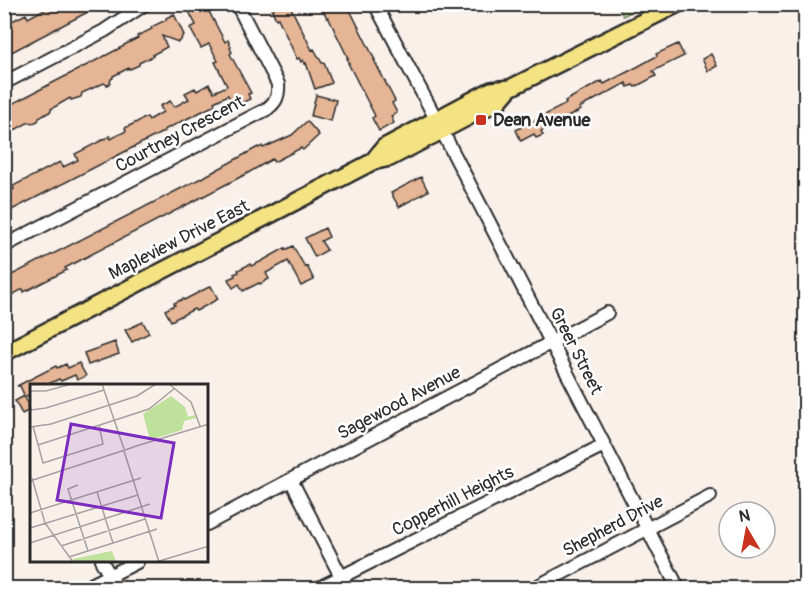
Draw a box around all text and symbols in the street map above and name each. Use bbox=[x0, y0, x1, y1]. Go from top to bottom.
street label: Courtney Crescent bbox=[111, 90, 249, 178]
place label: Dean Avenue bbox=[493, 109, 592, 132]
marker: Dean Avenue bbox=[474, 113, 488, 127]
street label: Mapleview Drive East bbox=[105, 194, 254, 285]
street label: Greer Street bbox=[544, 303, 608, 399]
street label: Sagewood Avenue bbox=[333, 361, 465, 445]
inset map bbox=[30, 384, 208, 563]
street label: Copperhill Heights bbox=[388, 460, 518, 542]
street label: Shepherd Drive bbox=[559, 490, 667, 562]
north arrow bbox=[717, 500, 777, 560]
text: N bbox=[738, 505, 752, 527]

